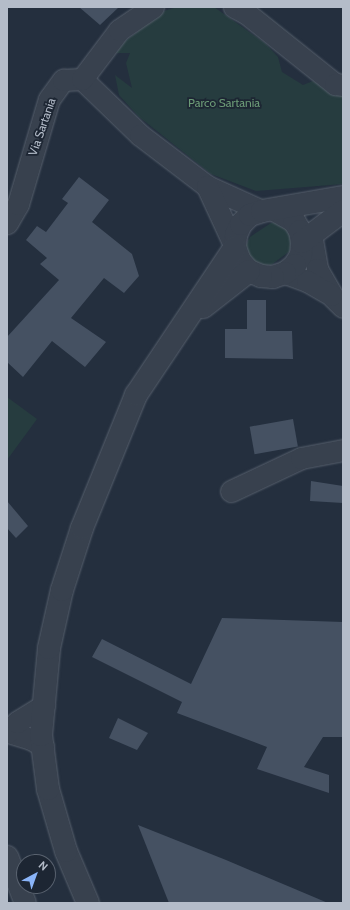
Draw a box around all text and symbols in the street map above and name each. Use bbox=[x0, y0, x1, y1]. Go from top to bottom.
street label: Via Sartania bbox=[25, 96, 59, 158]
park label: Parco Sartania bbox=[188, 96, 260, 110]
north arrow bbox=[16, 854, 56, 894]
text: N bbox=[36, 858, 51, 874]

